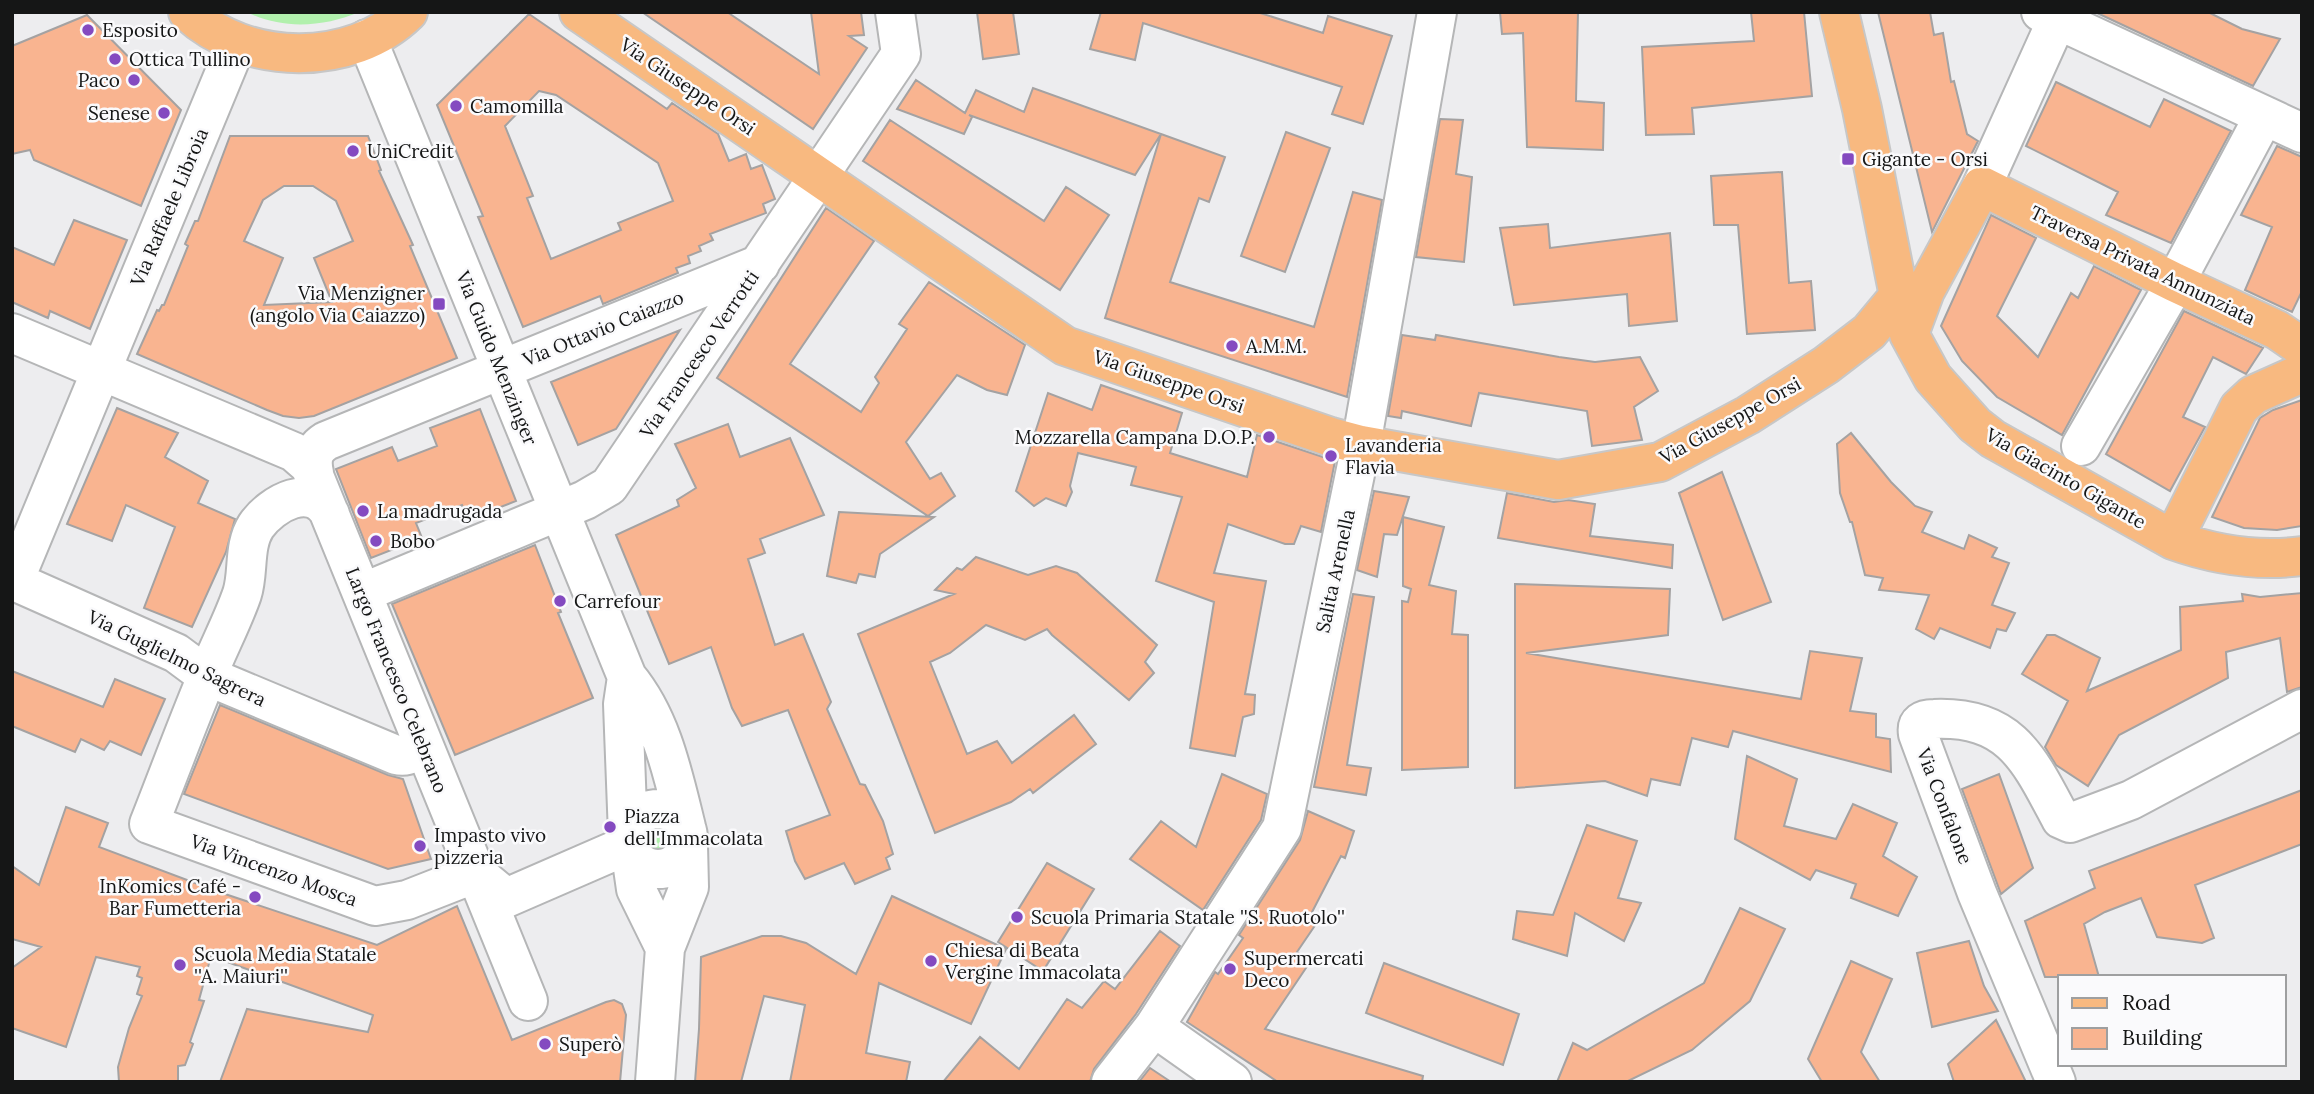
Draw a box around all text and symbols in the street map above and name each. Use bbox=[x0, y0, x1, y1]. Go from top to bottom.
place label: Esposito bbox=[102, 18, 178, 42]
marker: Esposito bbox=[80, 22, 96, 38]
street label: Via Giuseppe Orsi bbox=[615, 31, 760, 140]
place label: Ottica Tullino bbox=[129, 47, 251, 71]
marker: Ottica Tullino bbox=[107, 51, 123, 67]
place label: Paco bbox=[78, 68, 120, 92]
marker: Paco bbox=[126, 72, 142, 88]
place label: Camomilla bbox=[470, 94, 564, 118]
marker: Camomilla bbox=[448, 98, 464, 114]
place label: Senese bbox=[88, 101, 150, 125]
marker: Senese bbox=[156, 105, 172, 121]
street label: Via Raffaele Libroia bbox=[124, 124, 213, 291]
place label: UniCredit bbox=[367, 139, 455, 163]
marker: UniCredit bbox=[345, 143, 361, 159]
place label: Gigante - Orsi bbox=[1862, 147, 1988, 171]
marker: Gigante - Orsi bbox=[1840, 151, 1856, 167]
street label: Traversa Privata Annunziata bbox=[2027, 200, 2260, 330]
street label: Via Francesco Verrotti bbox=[633, 266, 764, 443]
street label: Via Guido Menzinger bbox=[451, 267, 543, 449]
place label: Via Menzigner (angolo Via Caiazzo) bbox=[250, 281, 426, 328]
street label: Via Ottavio Caiazzo bbox=[518, 285, 687, 372]
marker: Via Menzigner (angolo Via Caiazzo) bbox=[431, 296, 447, 312]
place label: A.M.M. bbox=[1245, 334, 1307, 358]
marker: A.M.M. bbox=[1224, 338, 1240, 354]
street label: Via Giuseppe Orsi bbox=[1089, 344, 1248, 418]
street label: Via Giuseppe Orsi bbox=[1654, 371, 1805, 469]
street label: Via Giacinto Gigante bbox=[1981, 422, 2150, 534]
place label: Mozzarella Campana D.O.P. bbox=[1014, 425, 1255, 449]
marker: Mozzarella Campana D.O.P. bbox=[1261, 429, 1277, 445]
place label: Lavanderia Flavia bbox=[1345, 433, 1442, 479]
marker: Lavanderia Flavia bbox=[1323, 448, 1339, 464]
place label: La madrugada bbox=[377, 499, 503, 523]
marker: La madrugada bbox=[355, 503, 371, 519]
street label: Salita Arenella bbox=[1310, 507, 1360, 635]
place label: Bobo bbox=[390, 529, 435, 553]
marker: Bobo bbox=[368, 533, 384, 549]
street label: Largo Francesco Celebrano bbox=[341, 564, 453, 796]
place label: Carrefour bbox=[574, 589, 661, 613]
marker: Carrefour bbox=[552, 593, 568, 609]
street label: Via Guglielmo Sagrera bbox=[83, 604, 270, 712]
street label: Via Confalone bbox=[1911, 744, 1978, 868]
place label: Piazza dell'Immacolata bbox=[624, 804, 763, 850]
marker: Piazza dell'Immacolata bbox=[602, 819, 618, 835]
place label: Impasto vivo pizzeria bbox=[434, 823, 546, 869]
street label: Via Vincenzo Mosca bbox=[186, 828, 361, 911]
marker: Impasto vivo pizzeria bbox=[412, 838, 428, 854]
place label: InKomics Café - Bar Fumetteria bbox=[99, 874, 241, 920]
marker: InKomics Café - Bar Fumetteria bbox=[247, 889, 263, 905]
place label: Scuola Primaria Statale ''S. Ruotolo'' bbox=[1031, 905, 1345, 929]
marker: Scuola Primaria Statale ''S. Ruotolo'' bbox=[1009, 909, 1025, 925]
place label: Chiesa di Beata Vergine Immacolata bbox=[944, 938, 1122, 984]
place label: Scuola Media Statale ''A. Maiuri'' bbox=[194, 942, 377, 988]
place label: Supermercati Deco bbox=[1244, 946, 1364, 992]
marker: Chiesa di Beata Vergine Immacolata bbox=[923, 953, 939, 969]
marker: Scuola Media Statale ''A. Maiuri'' bbox=[172, 957, 188, 973]
marker: Supermercati Deco bbox=[1222, 961, 1238, 977]
legend bbox=[2058, 975, 2286, 1066]
text: Road bbox=[2122, 989, 2171, 1016]
text: Building bbox=[2122, 1024, 2202, 1051]
place label: Superò bbox=[559, 1032, 622, 1056]
marker: Superò bbox=[537, 1036, 553, 1052]

